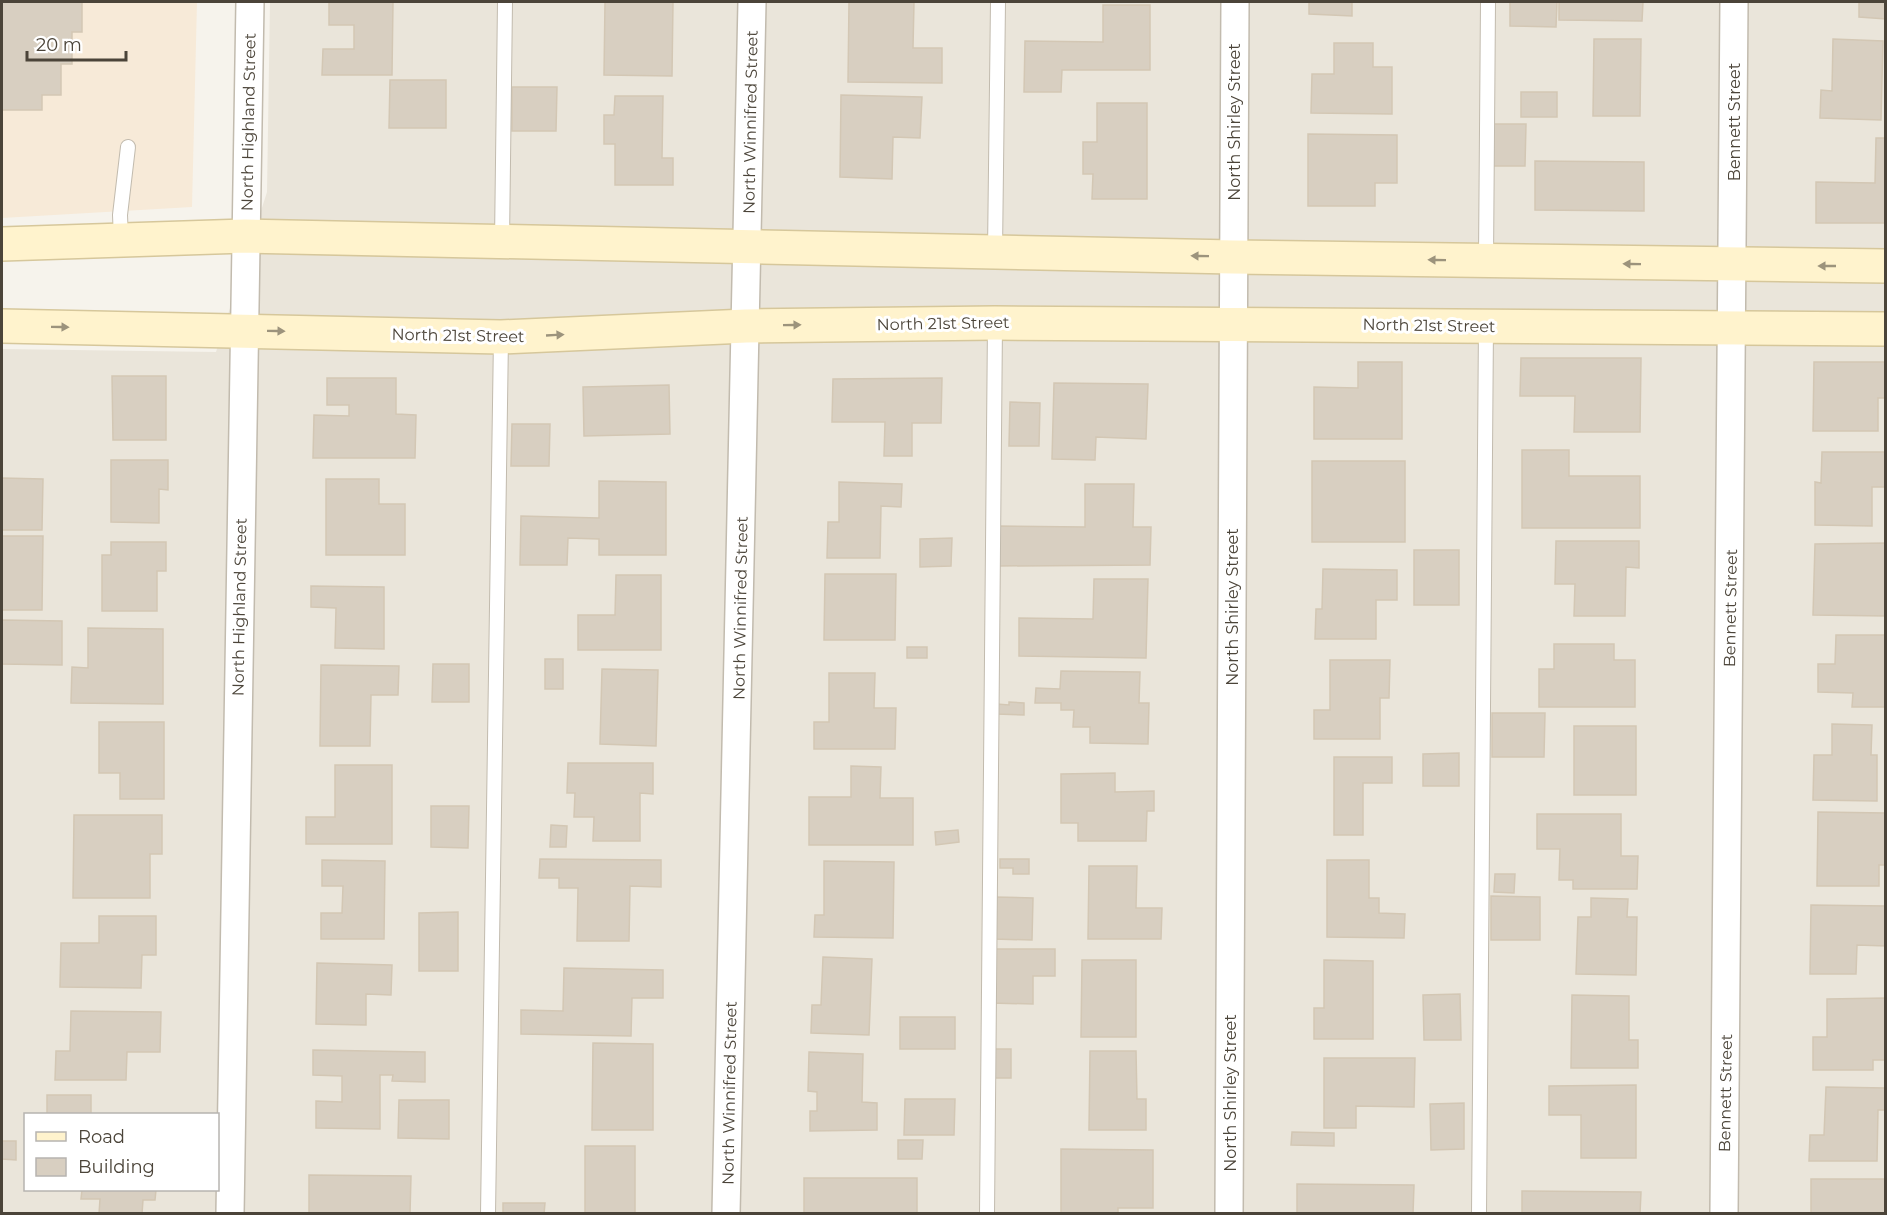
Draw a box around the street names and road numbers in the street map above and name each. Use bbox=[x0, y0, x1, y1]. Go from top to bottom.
street label: North Winnifred Street bbox=[739, 30, 762, 214]
street label: North Highland Street bbox=[237, 32, 260, 211]
street label: North Shirley Street bbox=[1225, 43, 1244, 201]
street label: Bennett Street bbox=[1725, 62, 1744, 181]
street label: North 21st Street bbox=[876, 313, 1010, 334]
street label: North 21st Street bbox=[1362, 315, 1496, 336]
street label: North 21st Street bbox=[391, 325, 525, 346]
street label: North Winnifred Street bbox=[729, 516, 752, 700]
street label: North Highland Street bbox=[228, 517, 251, 696]
street label: North Shirley Street bbox=[1223, 528, 1242, 686]
street label: Bennett Street bbox=[1720, 548, 1741, 667]
street label: North Winnifred Street bbox=[718, 1001, 741, 1185]
street label: North Shirley Street bbox=[1221, 1014, 1240, 1172]
street label: Bennett Street bbox=[1715, 1033, 1736, 1152]

